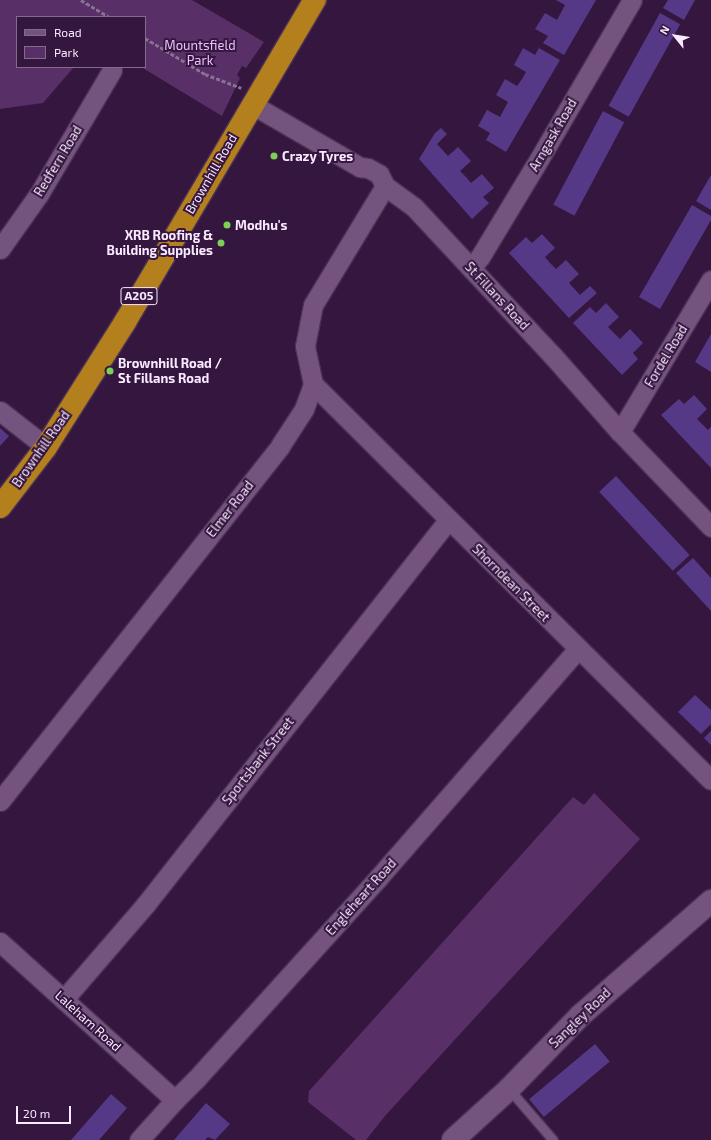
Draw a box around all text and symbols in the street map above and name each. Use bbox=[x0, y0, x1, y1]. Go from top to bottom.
legend bbox=[16, 16, 146, 68]
north arrow bbox=[655, 16, 695, 56]
text: N bbox=[657, 23, 672, 36]
text: Road bbox=[54, 25, 82, 39]
park label: Mountsfield Park bbox=[164, 38, 236, 69]
text: Park bbox=[54, 45, 79, 59]
street label: Arngask Road bbox=[526, 96, 580, 174]
street label: Redfern Road bbox=[31, 123, 85, 199]
street label: Brownhill Road bbox=[182, 131, 240, 217]
place label: Crazy Tyres bbox=[282, 148, 354, 164]
marker: Crazy Tyres bbox=[269, 151, 279, 161]
place label: Modhu's bbox=[235, 217, 288, 233]
marker: Modhu's bbox=[222, 220, 232, 230]
place label: XRB Roofing & Building Supplies bbox=[107, 228, 213, 259]
marker: XRB Roofing & Building Supplies bbox=[216, 238, 226, 248]
street label: St Fillans Road bbox=[462, 259, 532, 333]
road number: A205 bbox=[120, 286, 158, 306]
street label: Fordel Road bbox=[641, 322, 691, 390]
place label: Brownhill Road / St Fillans Road bbox=[118, 356, 222, 387]
marker: Brownhill Road / St Fillans Road bbox=[105, 366, 115, 376]
street label: Brownhill Road bbox=[9, 408, 73, 490]
street label: Elmer Road bbox=[203, 478, 257, 540]
street label: Shorndean Street bbox=[469, 541, 553, 625]
street label: Sportsbank Street bbox=[219, 714, 297, 808]
street label: Engleheart Road bbox=[323, 856, 399, 938]
street label: Sangley Road bbox=[546, 985, 614, 1051]
street label: Laleham Road bbox=[52, 987, 124, 1055]
scale bar bbox=[18, 1098, 73, 1124]
text: 20 m bbox=[23, 1106, 50, 1120]

